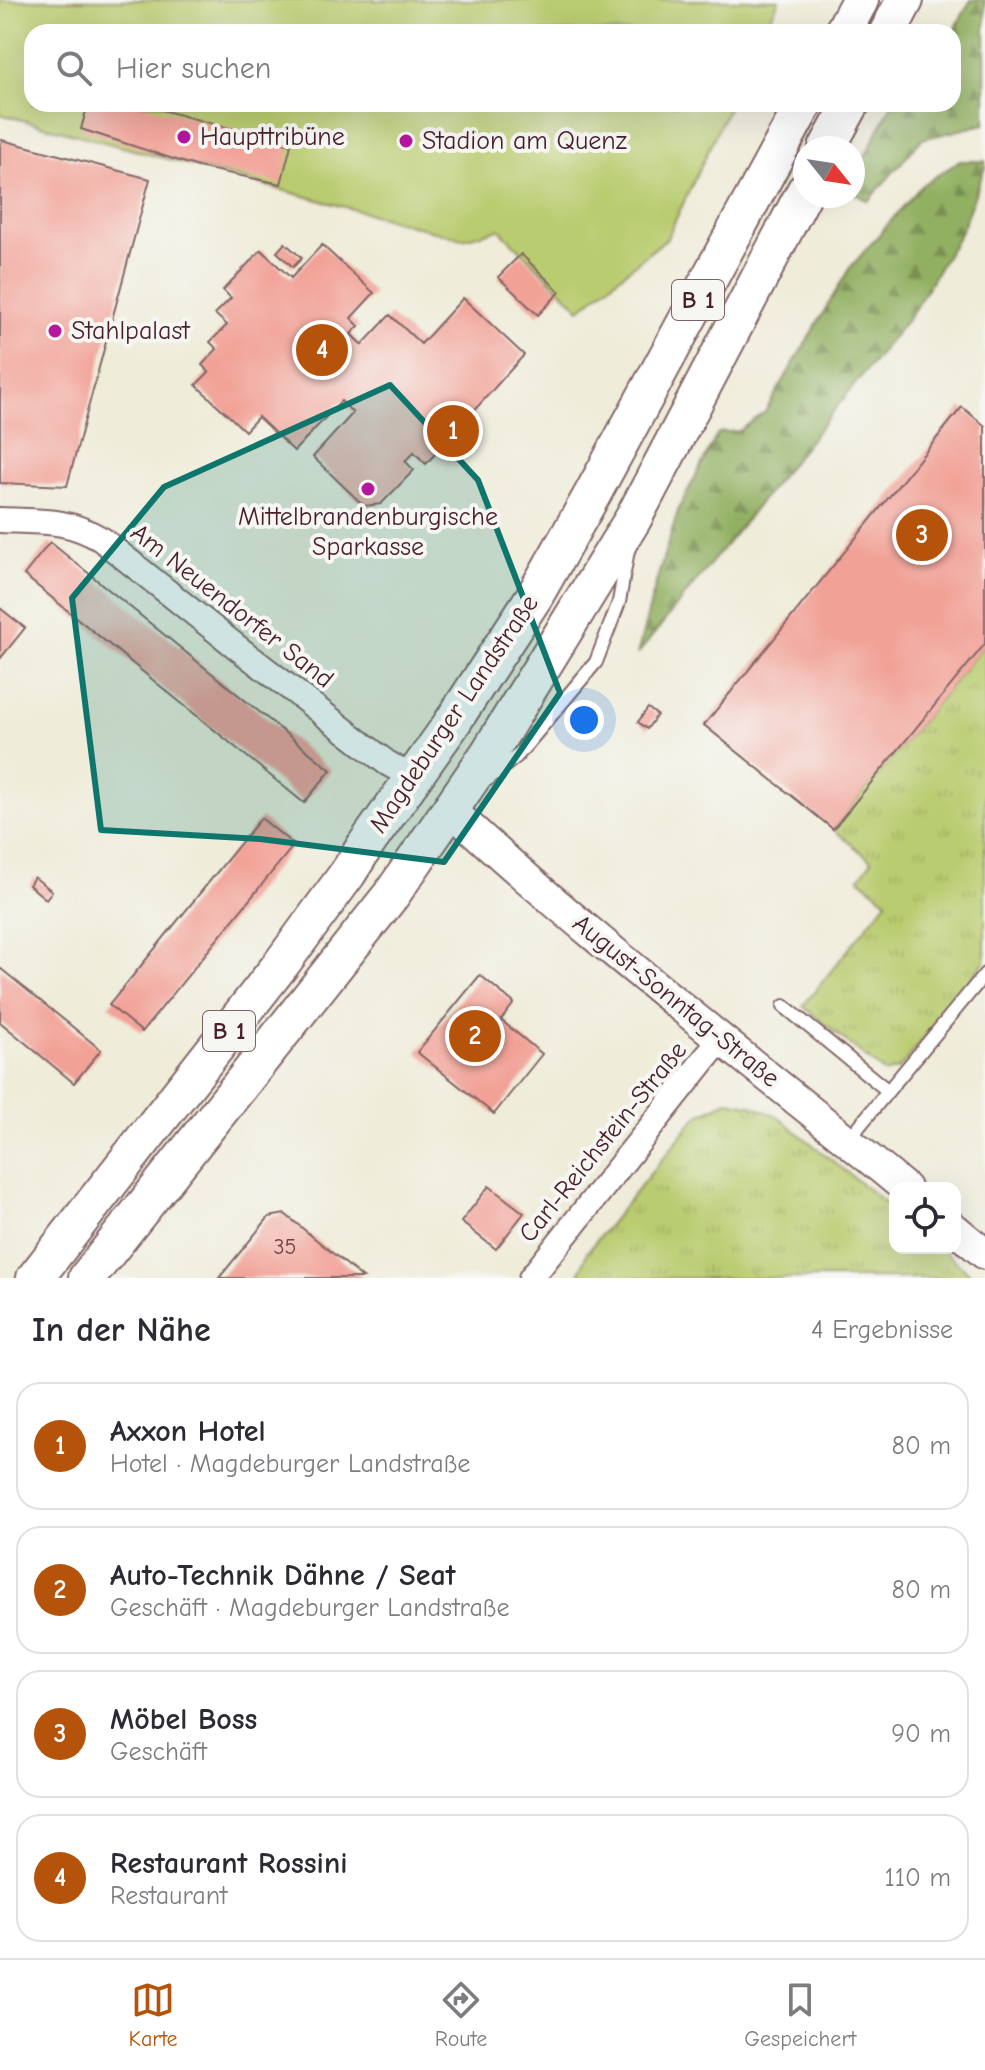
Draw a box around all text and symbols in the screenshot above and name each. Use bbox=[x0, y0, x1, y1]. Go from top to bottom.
search box bbox=[24, 24, 961, 112]
icon: search bbox=[52, 46, 96, 90]
text: Hier suchen bbox=[116, 51, 271, 86]
place label: Haupttribüne bbox=[200, 122, 345, 152]
place label: Stadion am Quenz bbox=[422, 126, 627, 156]
marker: Haupttribüne bbox=[175, 128, 193, 146]
marker: Stadion am Quenz bbox=[397, 132, 415, 150]
north arrow bbox=[793, 136, 865, 208]
road number: B 1 bbox=[672, 280, 724, 320]
place label: Stahlpalast bbox=[71, 316, 191, 346]
pin: 4 bbox=[296, 320, 348, 380]
marker: Stahlpalast bbox=[46, 322, 64, 340]
pin: 1 bbox=[427, 401, 479, 461]
marker: Mittelbrandenburgische Sparkasse bbox=[359, 480, 377, 498]
place label: Mittelbrandenburgische Sparkasse bbox=[238, 502, 498, 562]
pin: 3 bbox=[896, 505, 948, 565]
street label: Am Neuendorfer Sand bbox=[125, 518, 339, 694]
street label: Magdeburger Landstraße bbox=[363, 589, 545, 839]
your location bbox=[564, 700, 604, 740]
street label: August-Sonntag-Straße bbox=[567, 908, 785, 1094]
pin: 2 bbox=[449, 1006, 501, 1066]
road number: B 1 bbox=[203, 1011, 255, 1051]
street label: Carl-Reichstein-Straße bbox=[513, 1036, 693, 1248]
map controls bbox=[889, 1182, 961, 1254]
button: locate bbox=[889, 1182, 961, 1254]
house number: 35 bbox=[273, 1234, 297, 1260]
text: In der Nähe bbox=[32, 1310, 211, 1350]
text: 4 Ergebnisse bbox=[811, 1315, 953, 1345]
text: Axxon Hotel bbox=[110, 1414, 266, 1449]
text: 1 bbox=[55, 1431, 65, 1461]
text: 80 m bbox=[892, 1431, 951, 1461]
text: Hotel · Magdeburger Landstraße bbox=[110, 1449, 470, 1479]
text: Auto-Technik Dähne / Seat bbox=[110, 1558, 456, 1593]
text: 2 bbox=[54, 1575, 66, 1605]
text: 80 m bbox=[892, 1575, 951, 1605]
text: Geschäft · Magdeburger Landstraße bbox=[110, 1593, 510, 1623]
text: Möbel Boss bbox=[110, 1702, 257, 1737]
text: 3 bbox=[54, 1719, 66, 1749]
text: 90 m bbox=[891, 1719, 951, 1749]
text: Geschäft bbox=[110, 1737, 207, 1767]
text: Restaurant Rossini bbox=[110, 1846, 347, 1881]
text: 4 bbox=[54, 1863, 66, 1893]
text: 110 m bbox=[884, 1863, 951, 1893]
text: Restaurant bbox=[110, 1881, 227, 1911]
tab: Karte bbox=[129, 1978, 178, 2052]
tab: Route bbox=[435, 1978, 487, 2052]
tab: Gespeichert bbox=[744, 1978, 856, 2052]

